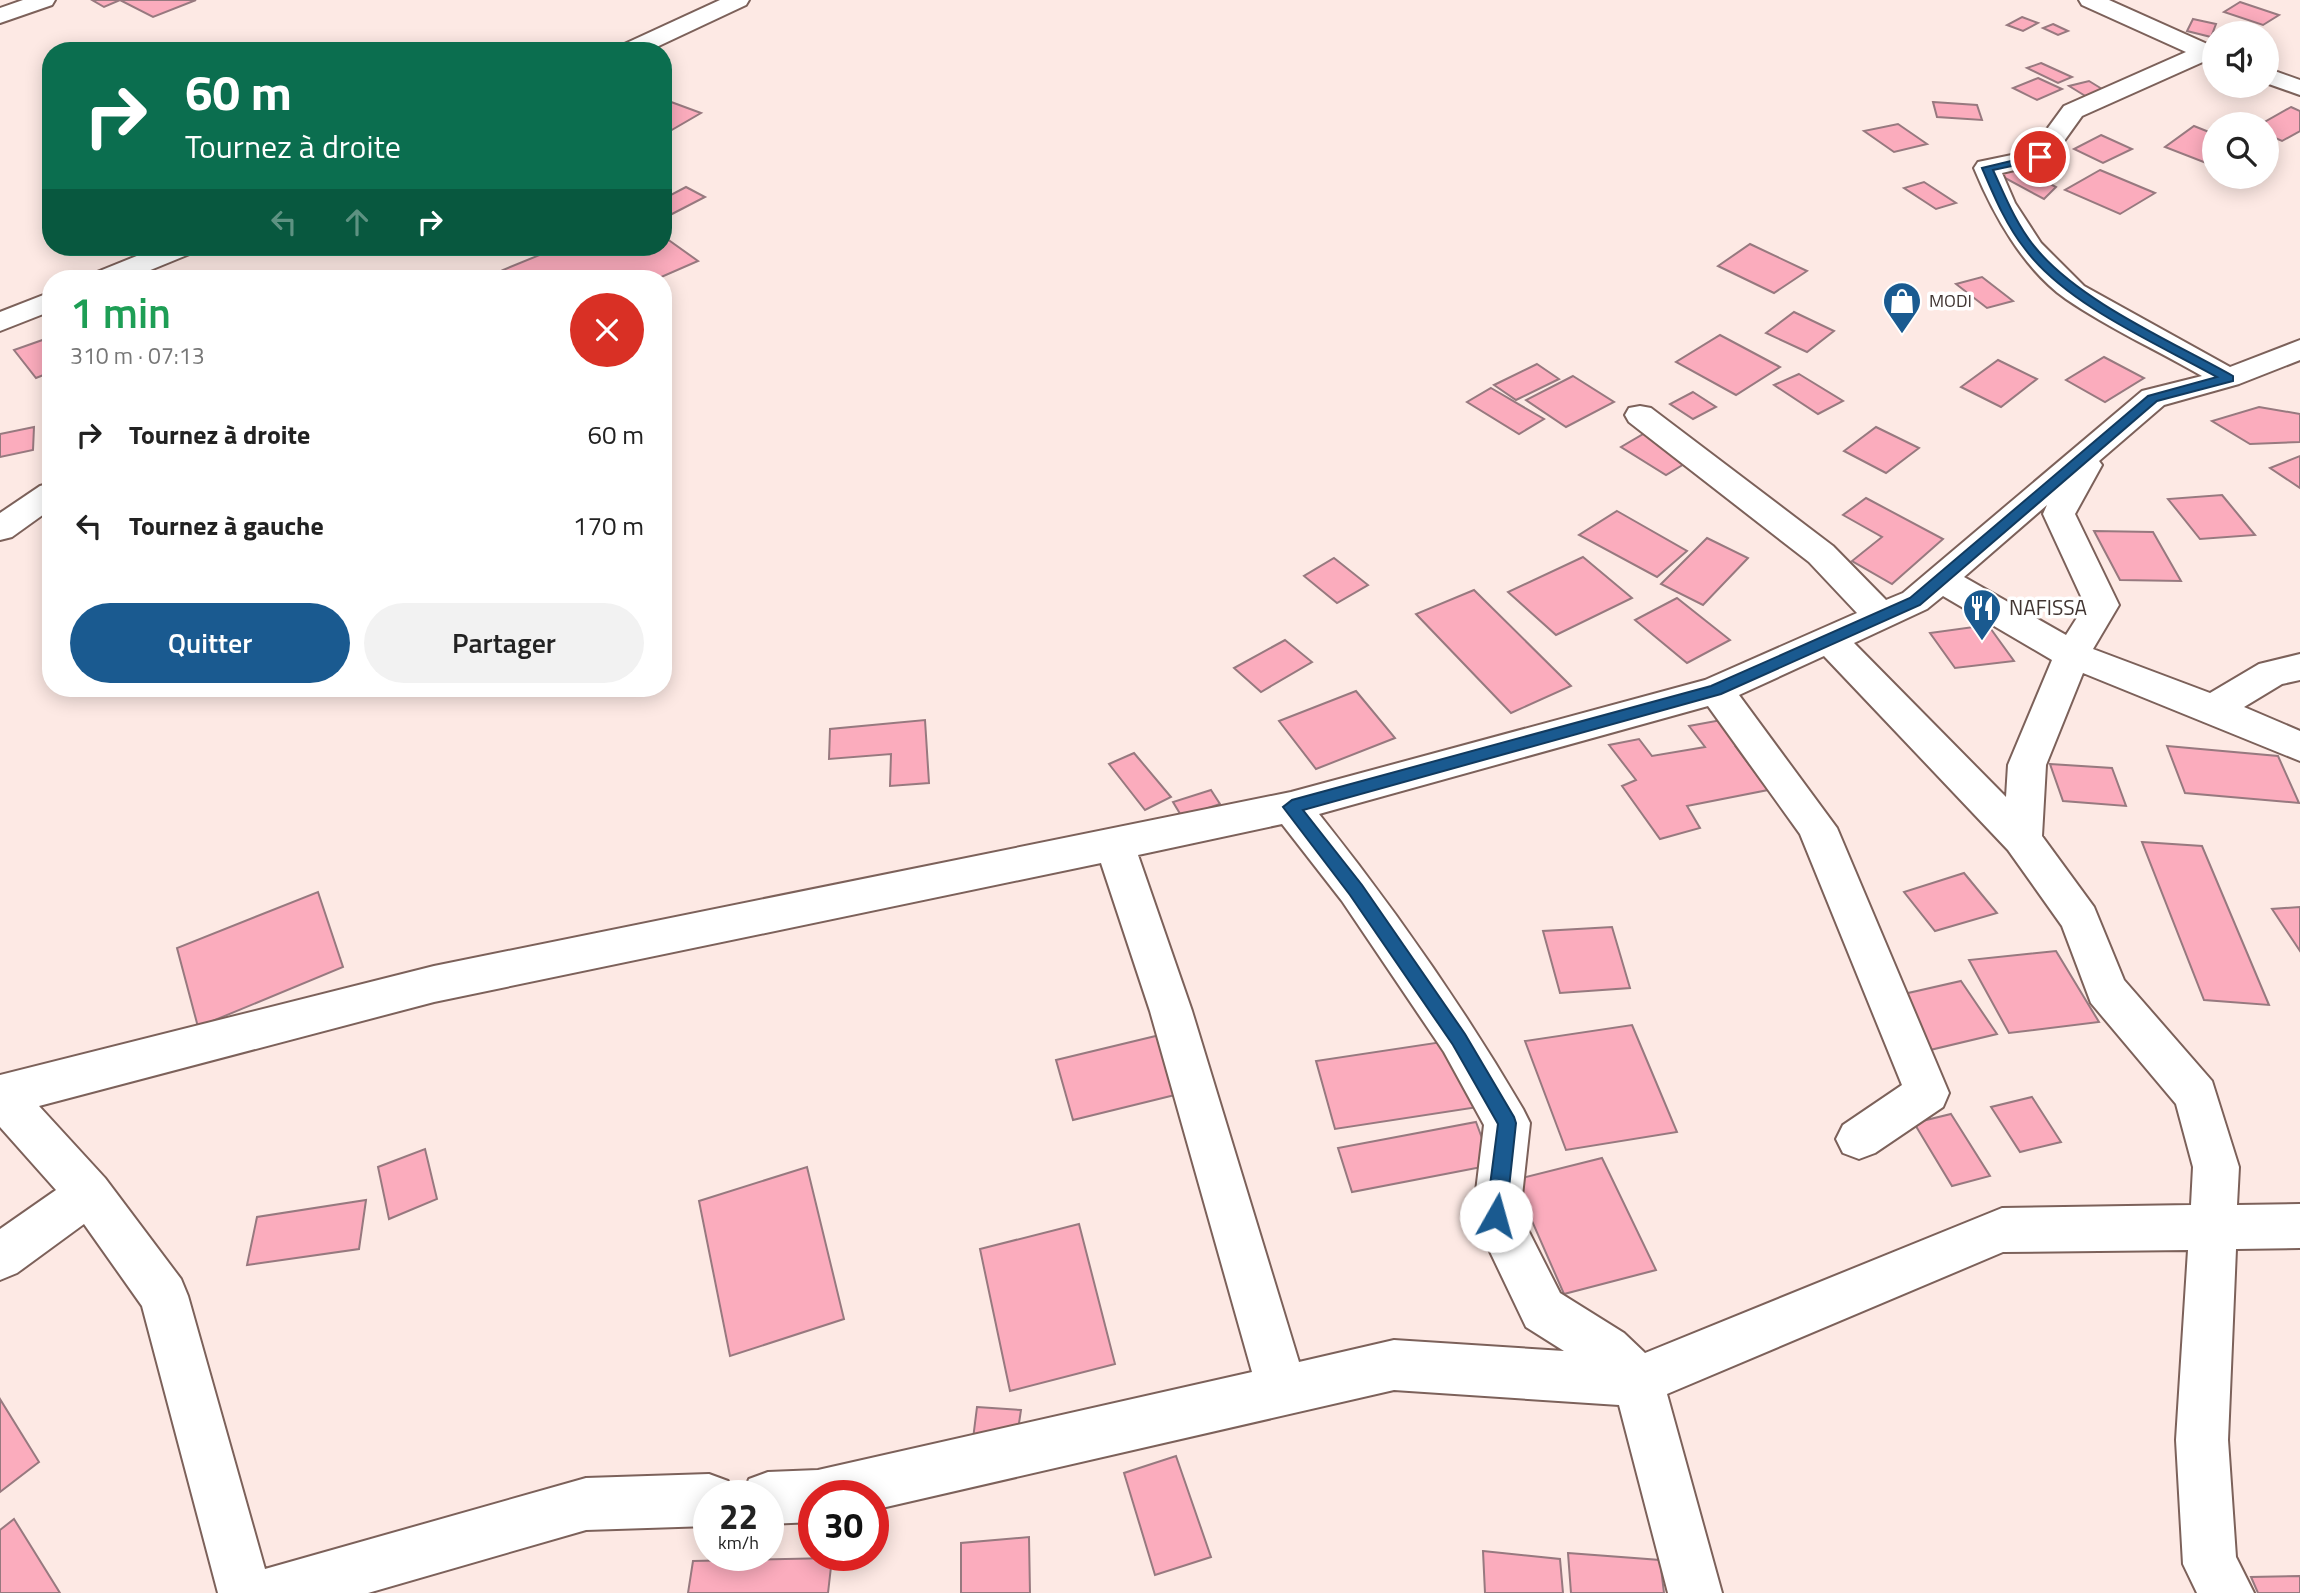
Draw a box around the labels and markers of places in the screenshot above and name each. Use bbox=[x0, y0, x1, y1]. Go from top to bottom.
pin bbox=[2010, 127, 2070, 187]
shop icon: MODI bbox=[1881, 280, 1923, 335]
place label: MODI bbox=[1929, 287, 1972, 314]
restaurant icon: NAFISSA bbox=[1961, 587, 2003, 642]
place label: NAFISSA bbox=[2009, 591, 2087, 623]

